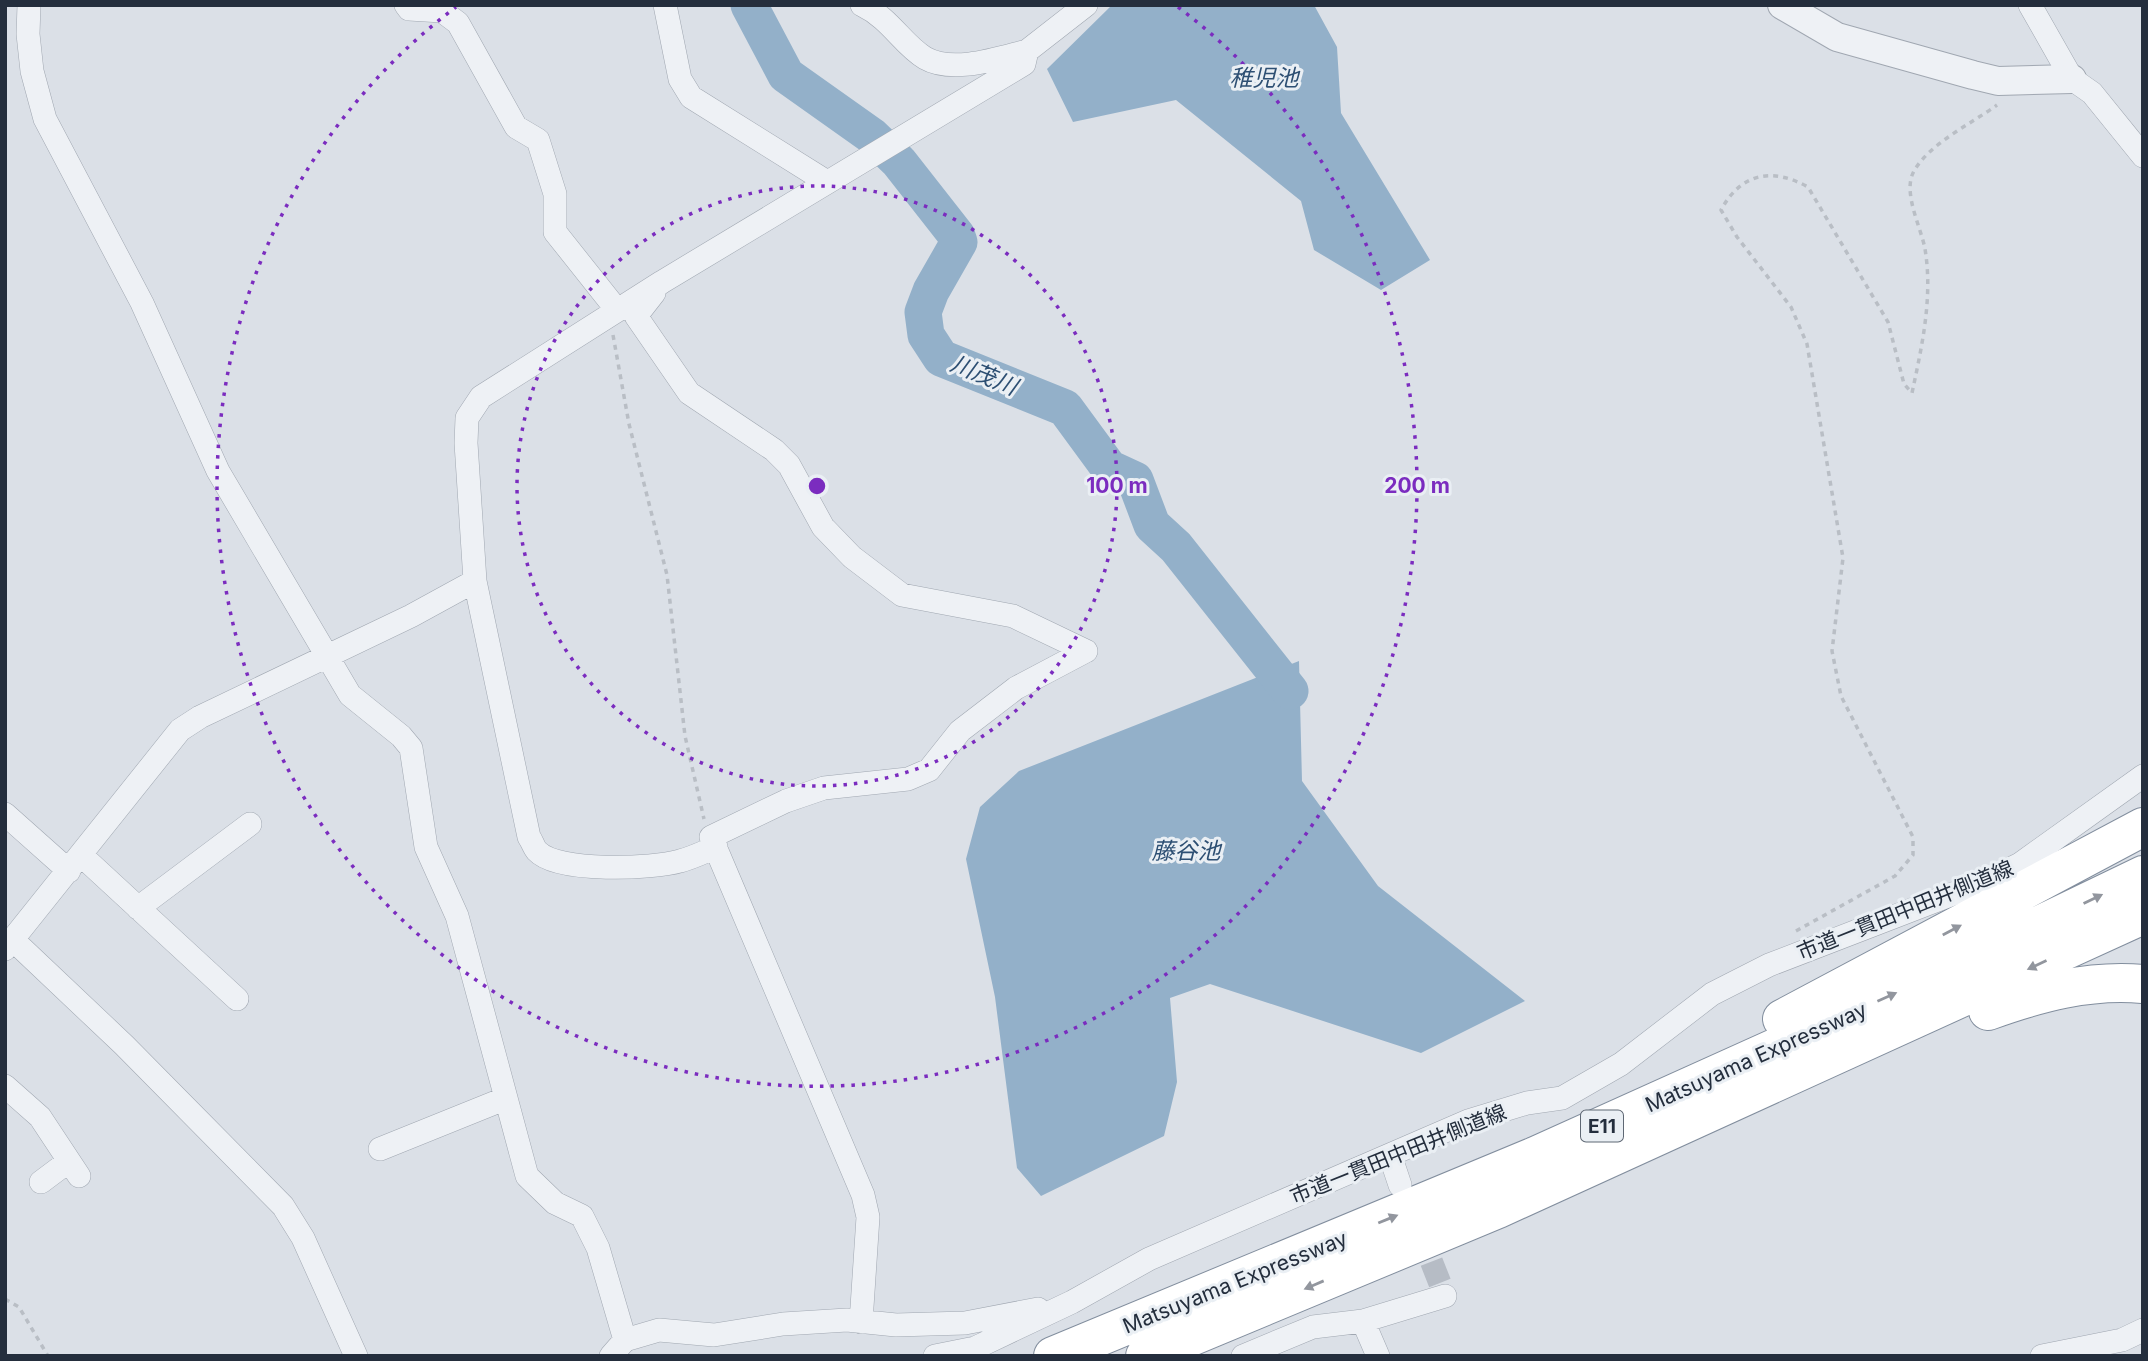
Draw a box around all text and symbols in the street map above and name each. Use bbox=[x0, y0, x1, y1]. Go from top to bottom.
water label: 稚児池 bbox=[1230, 64, 1301, 92]
water label: 川茂川 bbox=[947, 349, 1024, 402]
text: 100 m bbox=[1086, 473, 1148, 498]
text: 200 m bbox=[1384, 473, 1450, 498]
centre of rings bbox=[805, 474, 829, 498]
water label: 藤谷池 bbox=[1152, 837, 1223, 865]
street label: 市道一貫田中田井側道線 bbox=[1793, 855, 2017, 965]
one-way arrow bbox=[2082, 894, 2103, 905]
one-way arrow bbox=[1942, 924, 1962, 935]
one-way arrow bbox=[2027, 959, 2047, 970]
one-way arrow bbox=[1877, 991, 1897, 1003]
street label: Matsuyama Expressway bbox=[1641, 997, 1871, 1117]
street label: 市道一貫田中田井側道線 bbox=[1286, 1099, 1510, 1209]
road number: E11 bbox=[1581, 1110, 1623, 1142]
one-way arrow bbox=[1378, 1213, 1399, 1224]
street label: Matsuyama Expressway bbox=[1119, 1225, 1351, 1339]
one-way arrow bbox=[1303, 1280, 1324, 1291]

